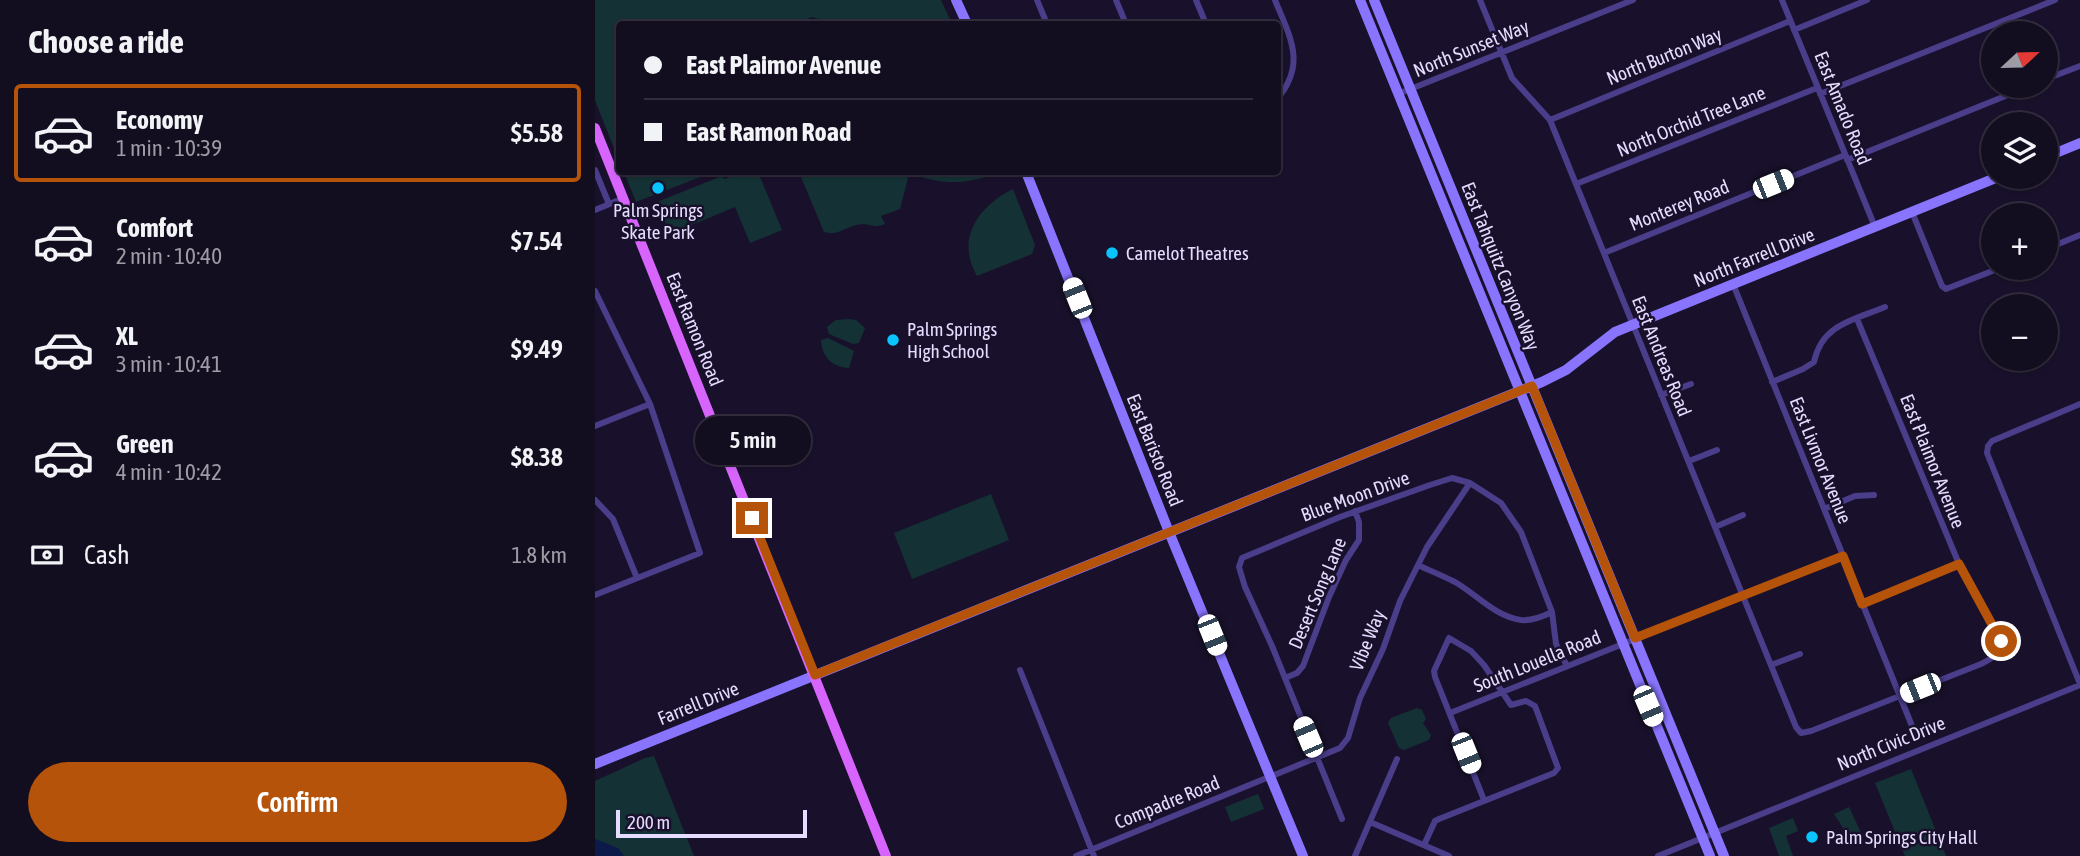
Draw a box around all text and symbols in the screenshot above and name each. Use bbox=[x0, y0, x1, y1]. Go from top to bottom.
street label: North Sunset Way bbox=[1410, 15, 1532, 81]
north arrow bbox=[1981, 21, 2058, 98]
map controls bbox=[1981, 21, 2058, 371]
text: Choose a ride bbox=[28, 23, 184, 60]
street label: North Burton Way bbox=[1603, 23, 1725, 89]
street label: East Amado Road bbox=[1810, 48, 1876, 168]
text: East Plaimor Avenue bbox=[686, 50, 881, 80]
street label: North Orchid Tree Lane bbox=[1613, 81, 1769, 161]
icon: car bbox=[32, 102, 95, 165]
text: Economy bbox=[116, 105, 203, 135]
button: layers bbox=[1981, 112, 2058, 189]
text: East Ramon Road bbox=[686, 117, 851, 147]
text: $5.58 bbox=[511, 118, 563, 148]
text: 1 min · 10:39 bbox=[116, 135, 222, 161]
car bbox=[1750, 166, 1797, 202]
street label: Monterey Road bbox=[1626, 175, 1732, 235]
street label: East Tahquitz Canyon Way bbox=[1457, 179, 1545, 353]
marker: Palm Springs Skate Park bbox=[650, 180, 666, 196]
place label: Palm Springs Skate Park bbox=[613, 199, 703, 243]
button: + bbox=[1981, 203, 2058, 280]
icon: car bbox=[32, 210, 95, 273]
text: Comfort bbox=[116, 213, 193, 243]
street label: North Farrell Drive bbox=[1690, 223, 1818, 291]
text: $7.54 bbox=[511, 226, 563, 256]
place label: Camelot Theatres bbox=[1126, 242, 1249, 264]
text: 2 min · 10:40 bbox=[116, 243, 222, 269]
marker: Camelot Theatres bbox=[1104, 245, 1120, 261]
street label: East Ramon Road bbox=[662, 269, 728, 389]
car bbox=[1060, 275, 1095, 321]
street label: East Andreas Road bbox=[1628, 293, 1696, 419]
button: − bbox=[1981, 294, 2058, 371]
icon: car bbox=[32, 318, 95, 381]
place label: Palm Springs High School bbox=[907, 318, 997, 362]
text: XL bbox=[116, 321, 138, 351]
marker: Palm Springs High School bbox=[885, 332, 901, 348]
text: $9.49 bbox=[511, 334, 563, 364]
text: 3 min · 10:41 bbox=[116, 351, 222, 377]
street label: East Baristo Road bbox=[1122, 391, 1188, 509]
street label: East Plaimor Avenue bbox=[1896, 391, 1970, 531]
street label: East Livmor Avenue bbox=[1786, 393, 1856, 527]
callout: 5 min bbox=[694, 416, 810, 466]
icon: car bbox=[32, 426, 95, 489]
text: 5 min bbox=[730, 427, 776, 453]
text: Green bbox=[116, 429, 174, 459]
text: $8.38 bbox=[511, 442, 563, 472]
text: 4 min · 10:42 bbox=[116, 459, 222, 485]
street label: Blue Moon Drive bbox=[1298, 466, 1412, 526]
route end bbox=[736, 502, 768, 534]
street label: Desert Song Lane bbox=[1284, 534, 1350, 652]
icon: cash bbox=[28, 536, 66, 574]
text: Cash bbox=[84, 540, 130, 570]
text: 1.8 km bbox=[511, 542, 567, 568]
street label: Vibe Way bbox=[1345, 606, 1389, 674]
car bbox=[1195, 612, 1230, 658]
street label: South Louella Road bbox=[1470, 625, 1604, 697]
route start bbox=[1985, 625, 2017, 657]
car bbox=[1897, 670, 1944, 706]
street label: Farrell Drive bbox=[654, 677, 742, 729]
car bbox=[1631, 683, 1666, 729]
street label: North Civic Drive bbox=[1834, 711, 1948, 775]
car bbox=[1291, 714, 1326, 760]
car bbox=[1449, 730, 1484, 776]
button: Confirm bbox=[28, 762, 567, 842]
street label: Compadre Road bbox=[1111, 771, 1223, 833]
scale bar bbox=[616, 807, 807, 839]
text: 200 m bbox=[627, 811, 670, 833]
place label: Palm Springs City Hall bbox=[1826, 826, 1978, 848]
marker: Palm Springs City Hall bbox=[1804, 829, 1820, 845]

